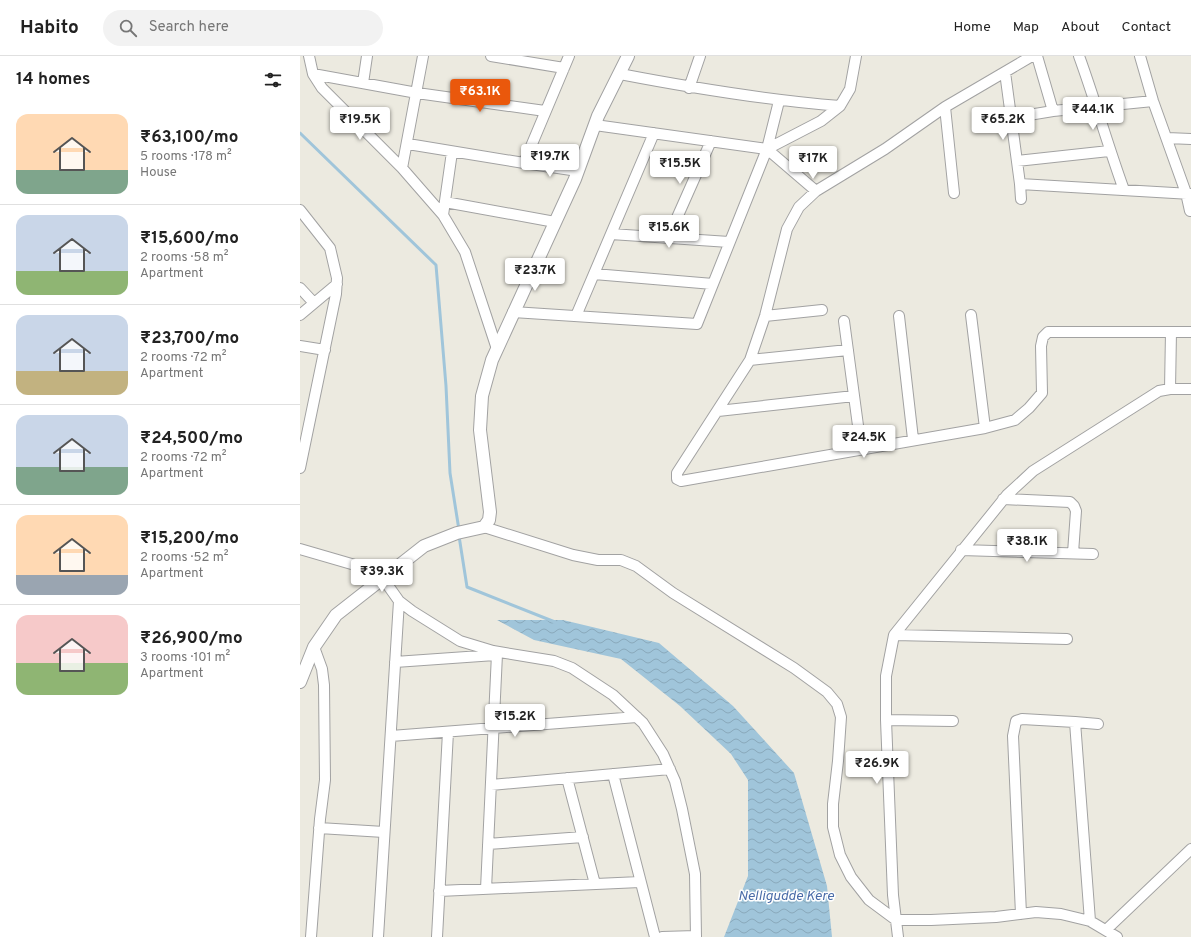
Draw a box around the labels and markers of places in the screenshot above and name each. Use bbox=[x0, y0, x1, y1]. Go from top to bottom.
pin: ₹63.1K bbox=[447, 79, 513, 113]
pin: ₹44.1K bbox=[1060, 97, 1126, 131]
pin: ₹19.5K bbox=[327, 107, 393, 141]
pin: ₹65.2K bbox=[970, 107, 1036, 141]
pin: ₹19.7K bbox=[517, 144, 583, 178]
pin: ₹17K bbox=[789, 146, 837, 180]
pin: ₹15.5K bbox=[647, 151, 713, 185]
pin: ₹15.6K bbox=[636, 215, 702, 249]
pin: ₹23.7K bbox=[502, 258, 568, 292]
pin: ₹24.5K bbox=[831, 425, 897, 459]
pin: ₹38.1K bbox=[994, 529, 1060, 563]
pin: ₹39.3K bbox=[349, 559, 415, 593]
pin: ₹15.2K bbox=[482, 704, 548, 738]
pin: ₹26.9K bbox=[844, 751, 910, 785]

